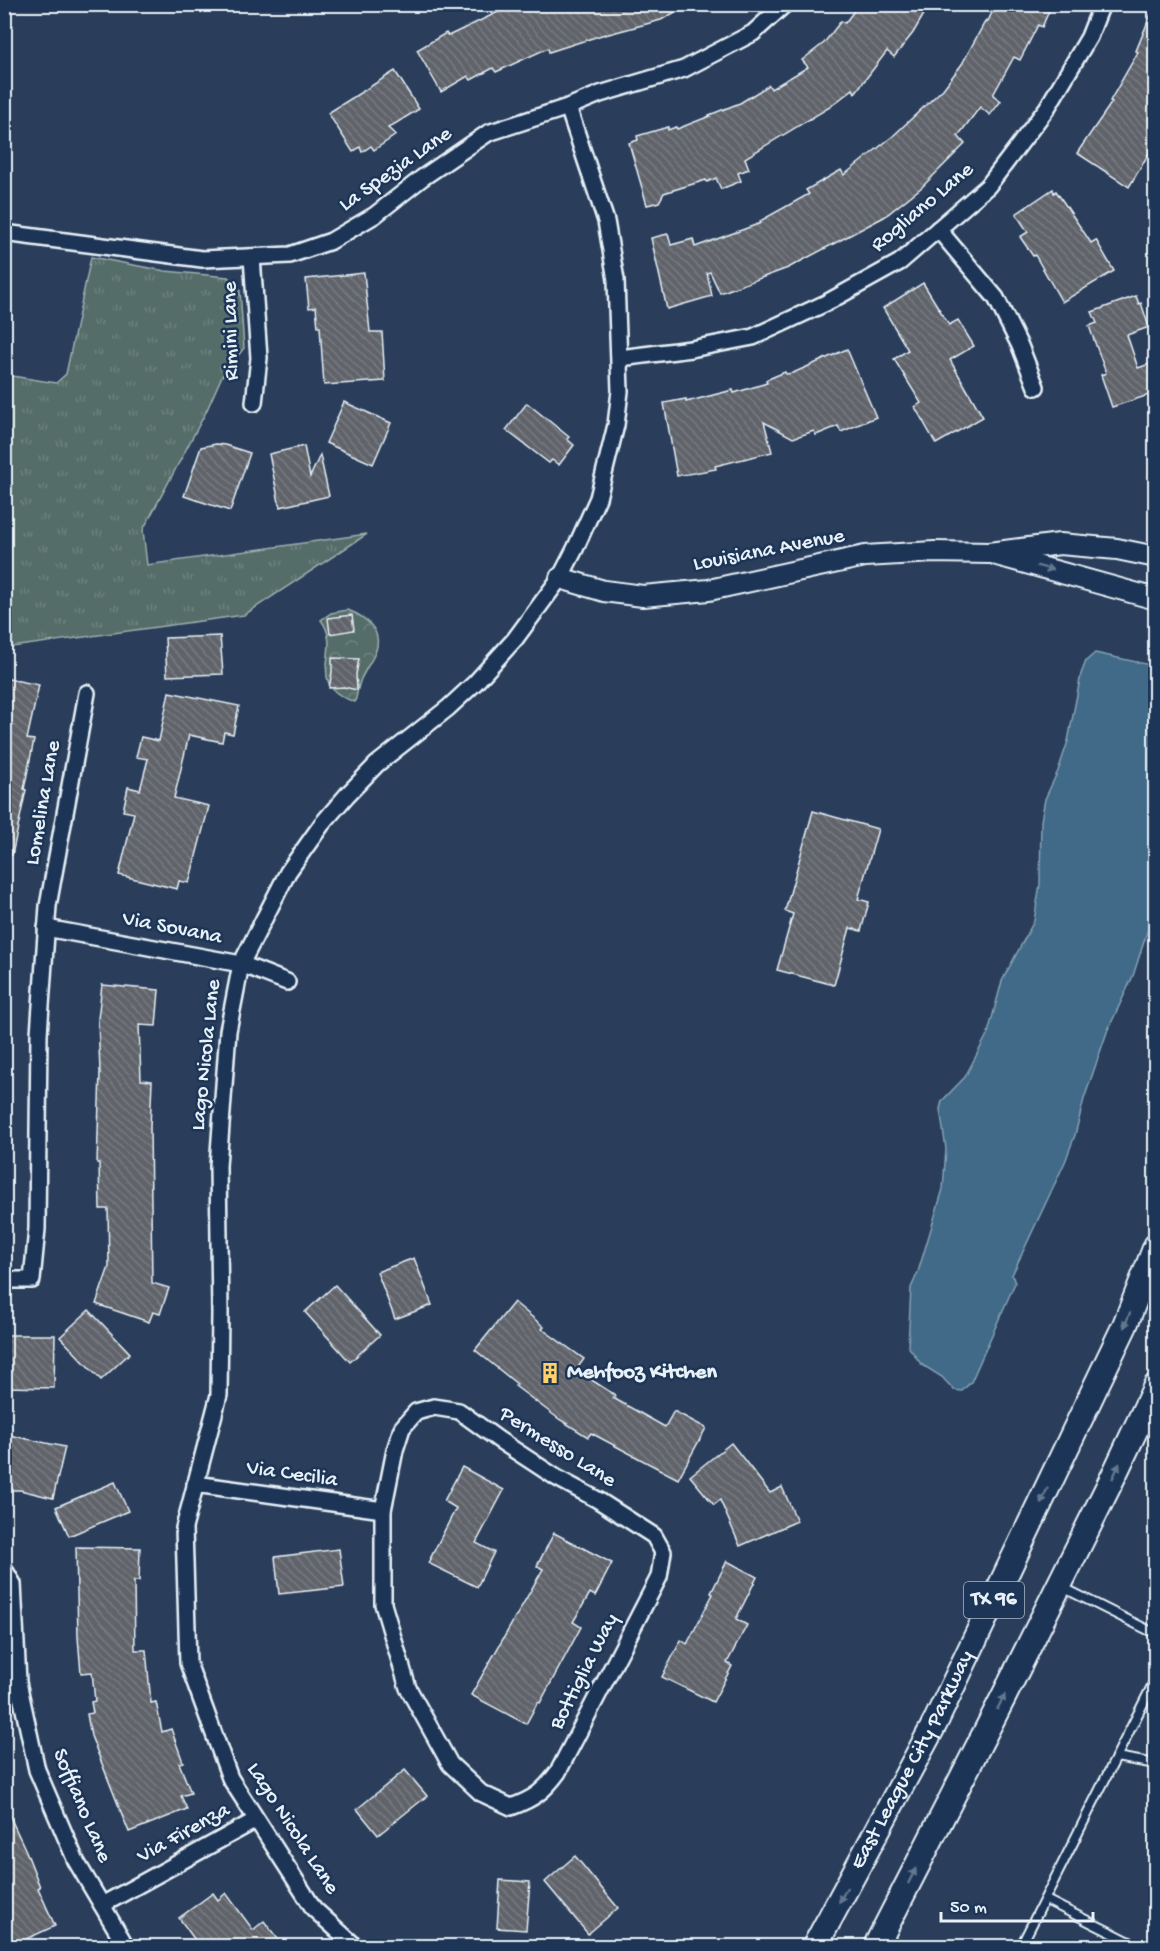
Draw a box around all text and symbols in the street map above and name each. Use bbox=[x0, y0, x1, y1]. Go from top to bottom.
street label: La Spezia Lane bbox=[335, 121, 458, 218]
street label: Rogliano Lane bbox=[866, 157, 980, 259]
street label: Rimini Lane bbox=[218, 281, 246, 381]
street label: Louisiana Avenue bbox=[691, 523, 848, 578]
one-way arrow bbox=[1036, 564, 1054, 574]
street label: Lomelina Lane bbox=[20, 738, 68, 867]
street label: Via Sovana bbox=[119, 906, 225, 952]
street label: Lago Nicola Lane bbox=[186, 978, 228, 1132]
one-way arrow bbox=[1122, 1311, 1131, 1329]
place label: Mehfooz Kitchen bbox=[567, 1360, 717, 1386]
building icon: Mehfooz Kitchen bbox=[538, 1361, 562, 1385]
street label: Permesso Lane bbox=[493, 1401, 621, 1495]
street label: Via Cecilia bbox=[244, 1456, 340, 1494]
one-way arrow bbox=[1111, 1463, 1120, 1480]
one-way arrow bbox=[1039, 1488, 1048, 1505]
road number: TX 96 bbox=[964, 1582, 1024, 1618]
street label: Bottiglia Way bbox=[544, 1610, 625, 1735]
street label: East League City Parkway bbox=[845, 1647, 981, 1874]
one-way arrow bbox=[996, 1694, 1006, 1711]
street label: Soffiano Lane bbox=[45, 1745, 117, 1867]
street label: Lago Nicola Lane bbox=[240, 1758, 345, 1900]
street label: Via Firenza bbox=[132, 1798, 236, 1871]
one-way arrow bbox=[907, 1867, 917, 1884]
scale bar bbox=[941, 1885, 1092, 1923]
one-way arrow bbox=[838, 1887, 848, 1904]
text: 50 m bbox=[950, 1898, 987, 1919]

